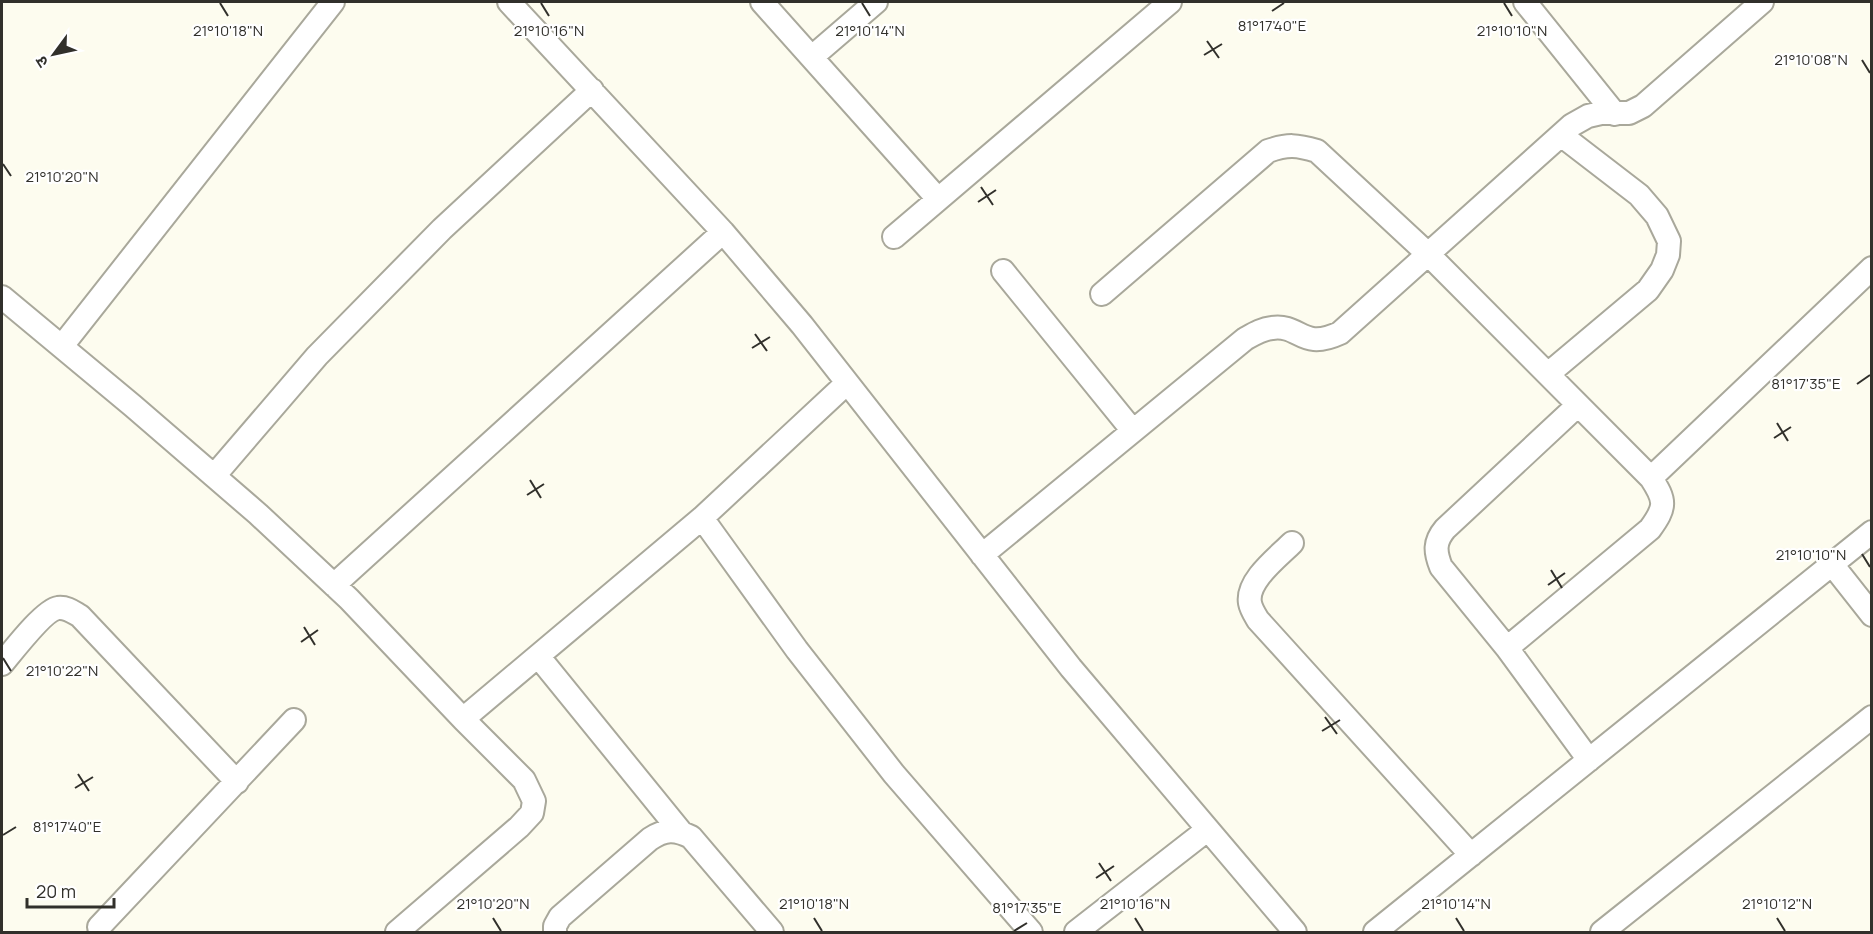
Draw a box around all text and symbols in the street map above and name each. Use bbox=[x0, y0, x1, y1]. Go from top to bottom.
text: 81°17'40"E bbox=[1238, 15, 1306, 36]
text: 21°10'18"N bbox=[193, 20, 263, 41]
text: 21°10'16"N bbox=[514, 20, 584, 41]
text: 21°10'14"N bbox=[835, 20, 905, 41]
text: 21°10'10"N bbox=[1477, 20, 1547, 41]
north arrow bbox=[24, 24, 84, 84]
text: 21°10'08"N bbox=[1774, 49, 1848, 70]
text: उ bbox=[29, 52, 53, 72]
text: 21°10'20"N bbox=[25, 166, 99, 187]
text: 81°17'35"E bbox=[1771, 373, 1841, 394]
text: 21°10'10"N bbox=[1776, 544, 1846, 565]
text: 21°10'22"N bbox=[26, 660, 98, 681]
text: 81°17'40"E bbox=[33, 816, 101, 837]
scale bar bbox=[27, 871, 114, 909]
text: 20 m bbox=[36, 879, 76, 903]
text: 21°10'20"N bbox=[456, 893, 530, 914]
text: 21°10'18"N bbox=[779, 893, 849, 914]
text: 21°10'16"N bbox=[1100, 893, 1170, 914]
text: 21°10'14"N bbox=[1421, 893, 1491, 914]
text: 21°10'12"N bbox=[1742, 893, 1812, 914]
text: 81°17'35"E bbox=[992, 897, 1062, 918]

